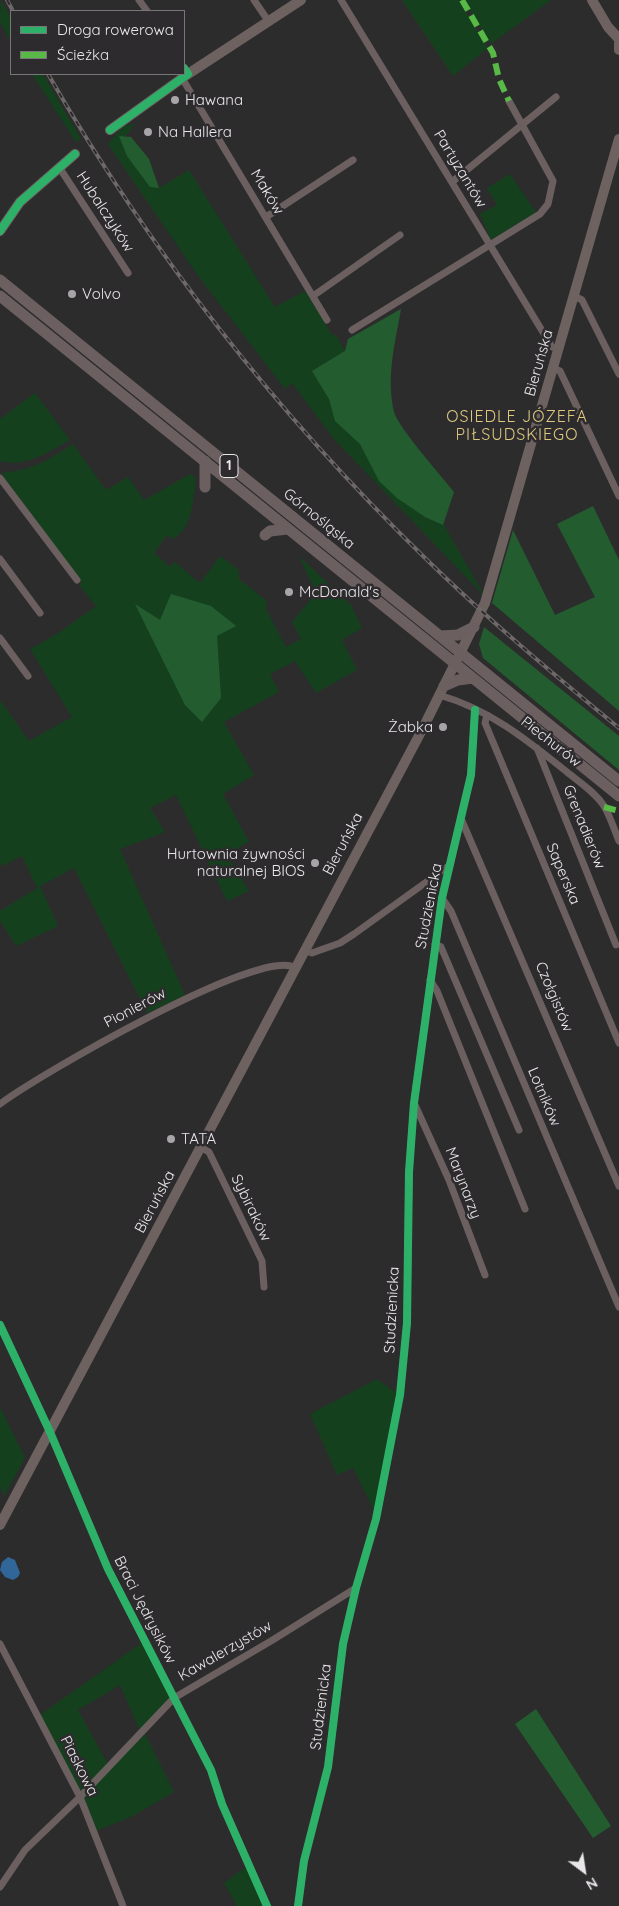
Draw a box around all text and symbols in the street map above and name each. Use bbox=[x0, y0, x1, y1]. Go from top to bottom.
legend bbox=[10, 10, 185, 75]
text: Droga rowerowa bbox=[57, 20, 174, 39]
text: Ścieżka bbox=[57, 45, 109, 64]
place label: Hawana bbox=[185, 91, 243, 109]
marker: Hawana bbox=[169, 94, 181, 106]
place label: Na Hallera bbox=[158, 123, 232, 141]
marker: Na Hallera bbox=[142, 126, 154, 138]
street label: Partyzantów bbox=[430, 127, 490, 211]
street label: Maków bbox=[246, 166, 288, 218]
street label: Hubalczyków bbox=[72, 168, 138, 256]
place label: Volvo bbox=[82, 285, 121, 303]
marker: Volvo bbox=[66, 288, 78, 300]
street label: Bieruńska bbox=[521, 328, 557, 398]
district label: OSIEDLE JÓZEFA PIŁSUDSKIEGO bbox=[444, 407, 590, 445]
road number: 1 bbox=[220, 454, 238, 478]
street label: Górnośląska bbox=[280, 485, 358, 553]
place label: McDonald's bbox=[299, 583, 379, 601]
marker: McDonald's bbox=[283, 586, 295, 598]
street label: Piechurów bbox=[517, 713, 585, 771]
place label: Żabka bbox=[388, 718, 433, 736]
marker: Żabka bbox=[437, 721, 449, 733]
street label: Grenadierów bbox=[559, 782, 609, 872]
street label: Bieruńska bbox=[319, 810, 367, 878]
street label: Saperska bbox=[542, 841, 584, 907]
place label: Hurtownia żywności naturalnej BIOS bbox=[167, 845, 305, 880]
marker: Hurtownia żywności naturalnej BIOS bbox=[309, 857, 321, 869]
street label: Studzienicka bbox=[412, 862, 446, 950]
street label: Czołgistów bbox=[531, 959, 577, 1035]
street label: Pionierów bbox=[101, 984, 169, 1032]
street label: Lotników bbox=[524, 1065, 564, 1129]
place label: TATA bbox=[181, 1130, 216, 1148]
marker: TATA bbox=[165, 1133, 177, 1145]
street label: Marynarzy bbox=[441, 1145, 485, 1221]
street label: Bieruńska bbox=[131, 1168, 179, 1236]
street label: Sybiraków bbox=[227, 1172, 275, 1244]
street label: Studzienicka bbox=[381, 1266, 403, 1354]
street label: Braci Jędrysików bbox=[110, 1553, 180, 1667]
street label: Kawalerzystów bbox=[175, 1617, 275, 1685]
street label: Studzienicka bbox=[307, 1663, 335, 1751]
street label: Piaskowa bbox=[56, 1733, 102, 1799]
north arrow bbox=[559, 1846, 609, 1896]
text: N bbox=[583, 1873, 601, 1894]

